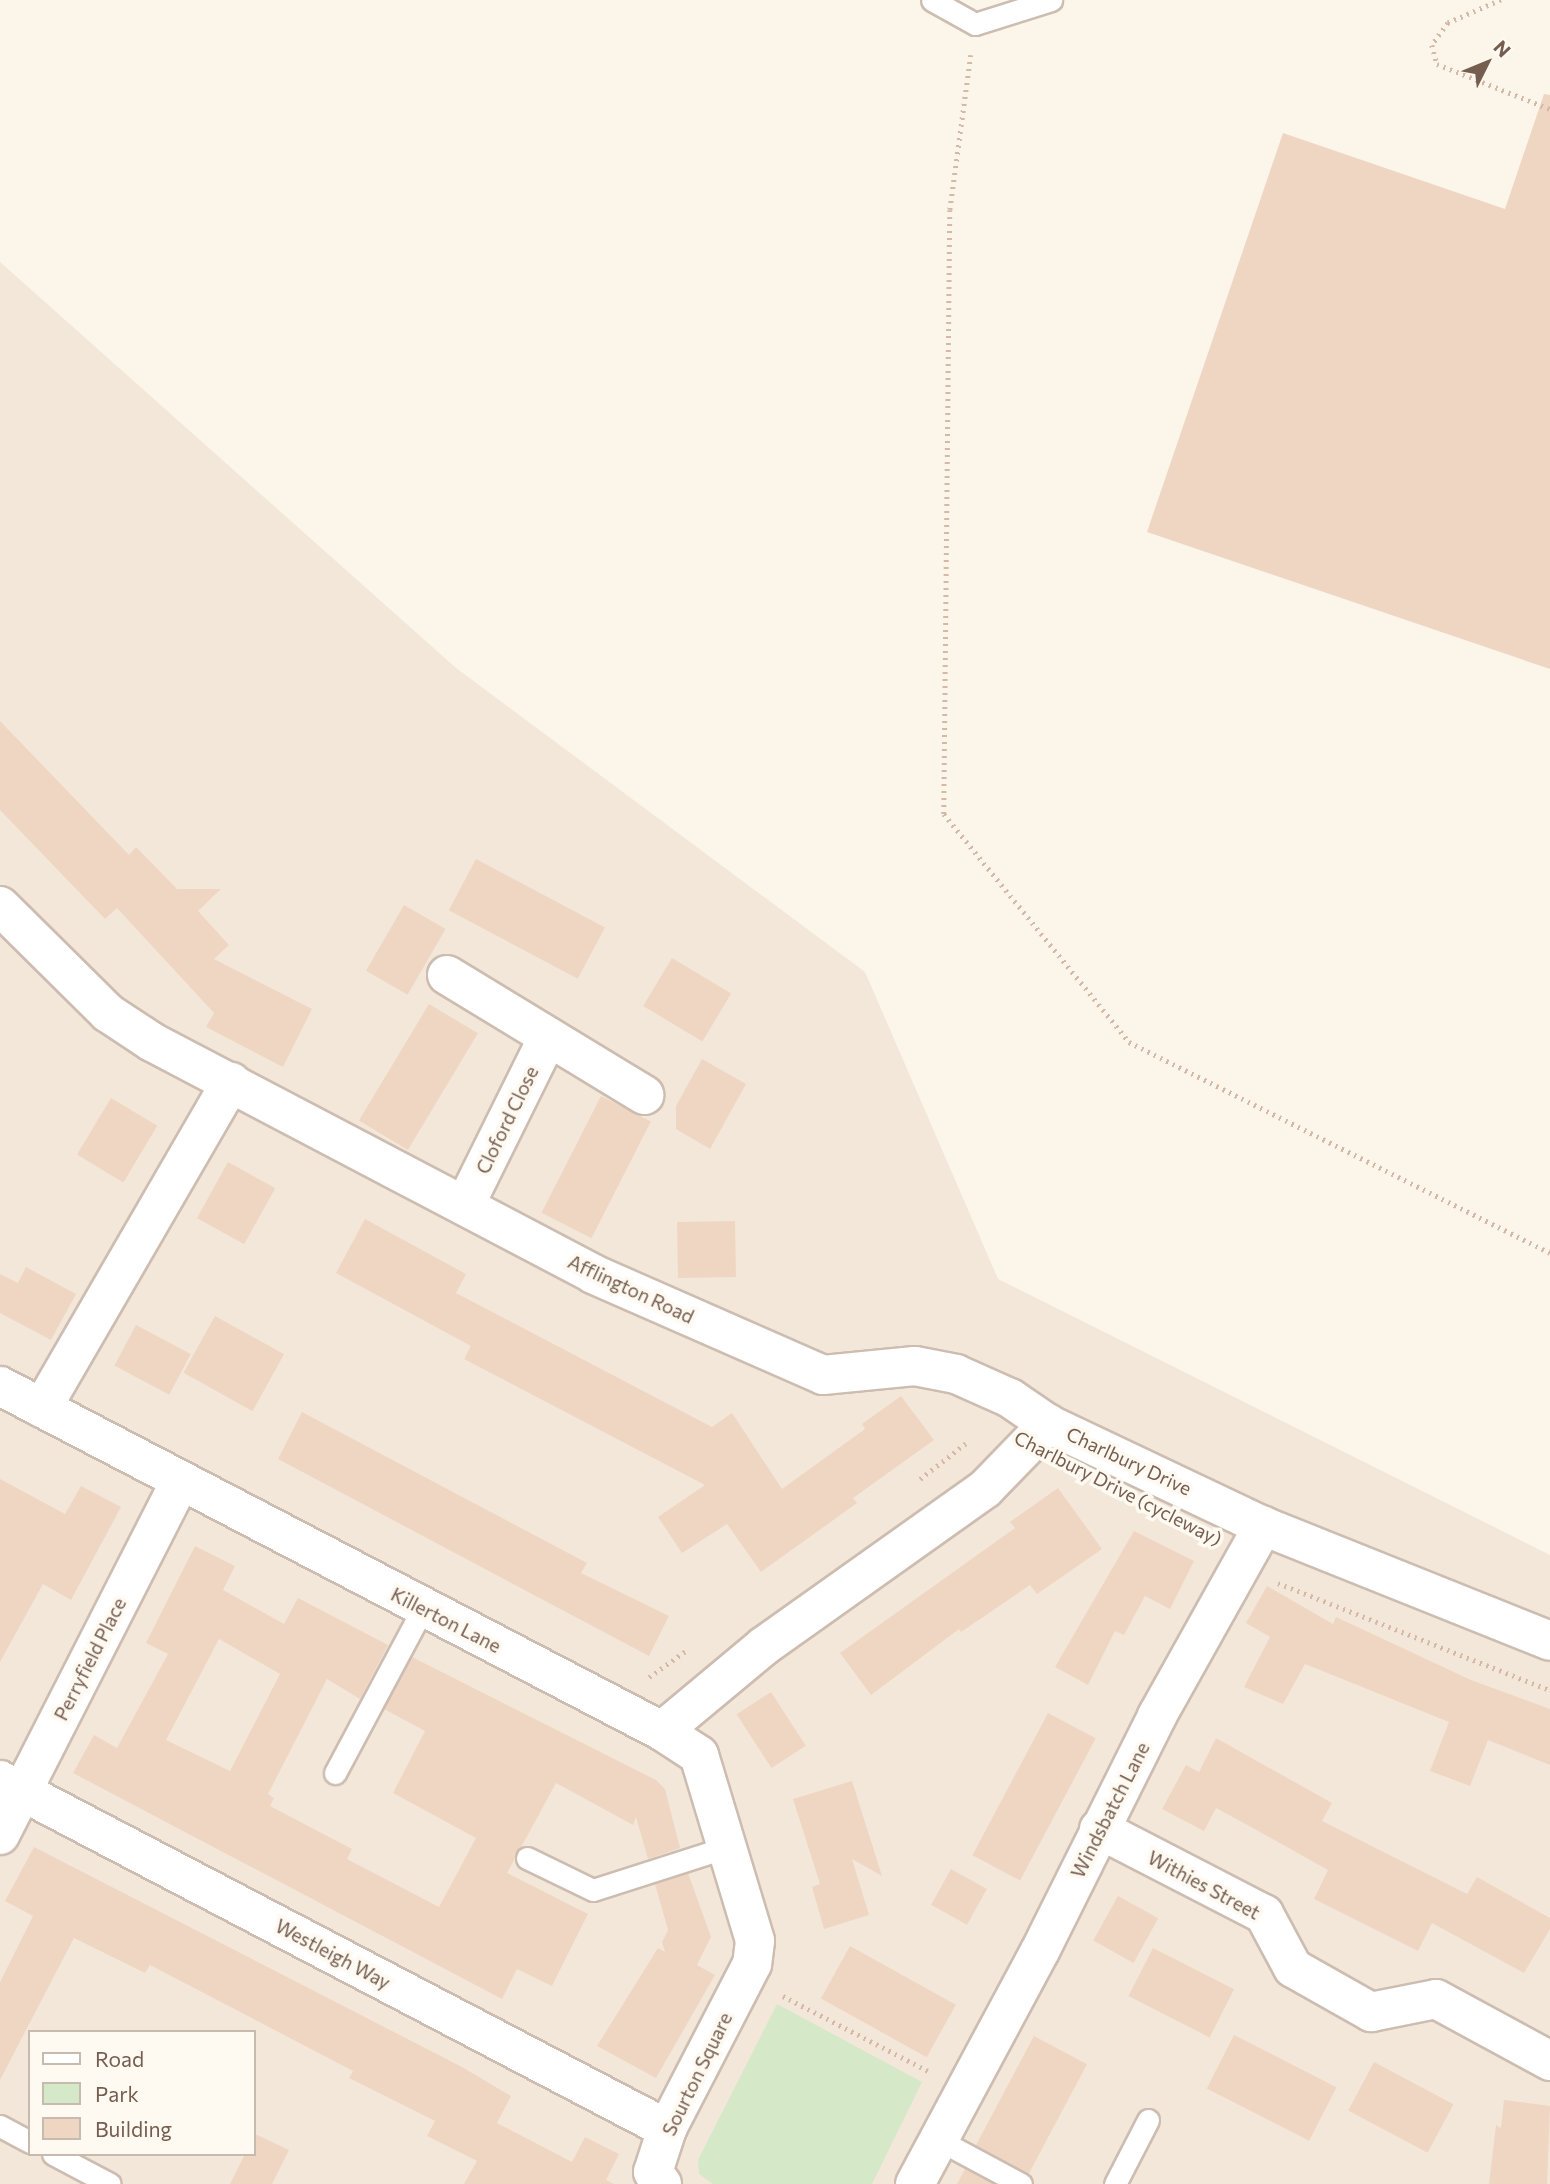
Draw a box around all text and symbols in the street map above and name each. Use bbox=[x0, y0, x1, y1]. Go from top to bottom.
north arrow bbox=[1452, 28, 1522, 98]
text: N bbox=[1489, 35, 1516, 61]
street label: Cloford Close bbox=[471, 1062, 543, 1178]
street label: Afflington Road bbox=[565, 1250, 697, 1328]
street label: Charlbury Drive bbox=[1063, 1422, 1195, 1500]
street label: Charlbury Drive (cycleway) bbox=[1010, 1426, 1226, 1550]
street label: Killerton Lane bbox=[387, 1583, 505, 1657]
street label: Perryfield Place bbox=[49, 1594, 131, 1724]
street label: Windsbatch Lane bbox=[1066, 1738, 1154, 1882]
street label: Withies Street bbox=[1144, 1846, 1264, 1924]
street label: Westleigh Way bbox=[272, 1914, 394, 1994]
street label: Sourton Square bbox=[657, 2009, 737, 2139]
legend bbox=[28, 2030, 256, 2156]
text: Road bbox=[95, 2046, 144, 2071]
text: Park bbox=[95, 2081, 139, 2106]
text: Building bbox=[95, 2116, 172, 2141]

